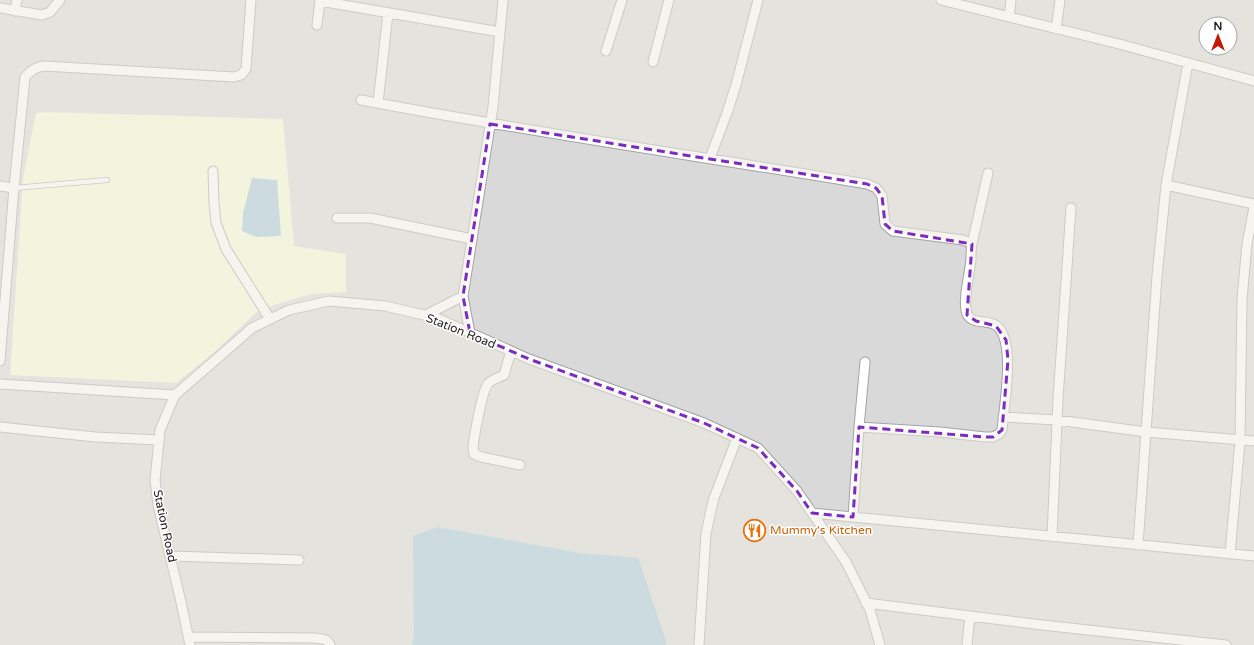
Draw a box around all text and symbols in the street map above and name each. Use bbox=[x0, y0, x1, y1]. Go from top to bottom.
north arrow bbox=[1198, 16, 1238, 56]
text: N bbox=[1214, 20, 1222, 33]
street label: Station Road bbox=[424, 311, 498, 351]
street label: Station Road bbox=[150, 488, 180, 564]
restaurant icon: Mummy's Kitchen bbox=[742, 517, 768, 543]
place label: Mummy's Kitchen bbox=[770, 523, 872, 537]

